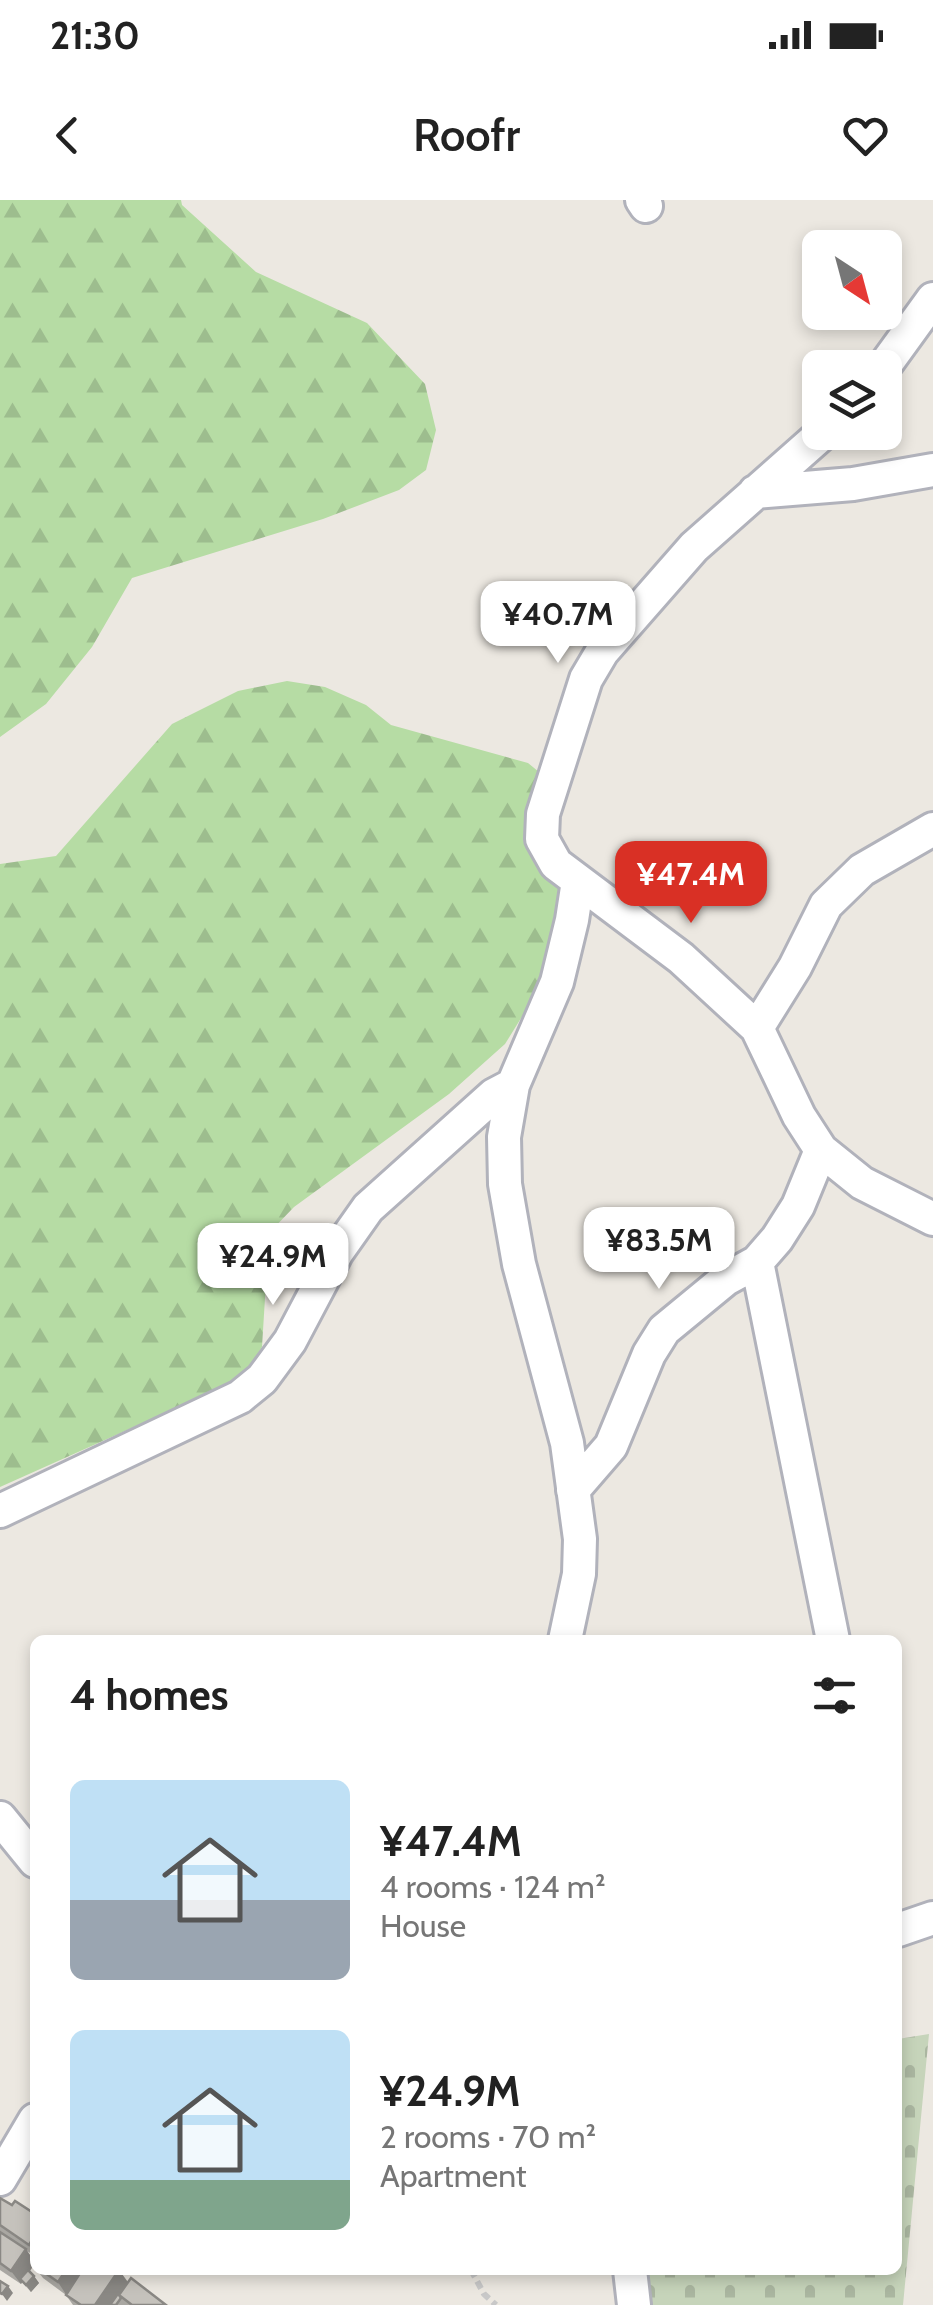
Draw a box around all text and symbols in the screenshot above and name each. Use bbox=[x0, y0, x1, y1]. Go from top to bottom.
text: 21:30 bbox=[50, 12, 140, 59]
icon: back bbox=[40, 108, 95, 163]
text: Roofr bbox=[413, 108, 520, 162]
icon: heart bbox=[838, 108, 893, 163]
north arrow bbox=[802, 230, 902, 330]
map controls bbox=[802, 230, 902, 450]
button: layers bbox=[802, 350, 902, 450]
pin: ¥40.7M bbox=[477, 581, 639, 666]
text: ¥40.7M bbox=[503, 594, 613, 633]
pin: ¥47.4M bbox=[610, 841, 772, 926]
text: ¥47.4M bbox=[637, 854, 745, 893]
pin: ¥83.5M bbox=[578, 1207, 740, 1292]
text: ¥83.5M bbox=[606, 1220, 712, 1259]
pin: ¥24.9M bbox=[192, 1223, 354, 1308]
text: ¥24.9M bbox=[219, 1236, 327, 1275]
icon: filters bbox=[807, 1668, 862, 1723]
text: 4 homes bbox=[70, 1669, 229, 1721]
text: ¥47.4M bbox=[380, 1815, 522, 1867]
icon: home bbox=[150, 1820, 270, 1940]
text: 4 rooms · 124 m² bbox=[380, 1867, 606, 1906]
text: House bbox=[380, 1906, 466, 1945]
text: ¥24.9M bbox=[380, 2065, 521, 2117]
icon: home bbox=[150, 2070, 270, 2190]
text: 2 rooms · 70 m² bbox=[380, 2117, 596, 2156]
text: Apartment bbox=[380, 2156, 527, 2195]

